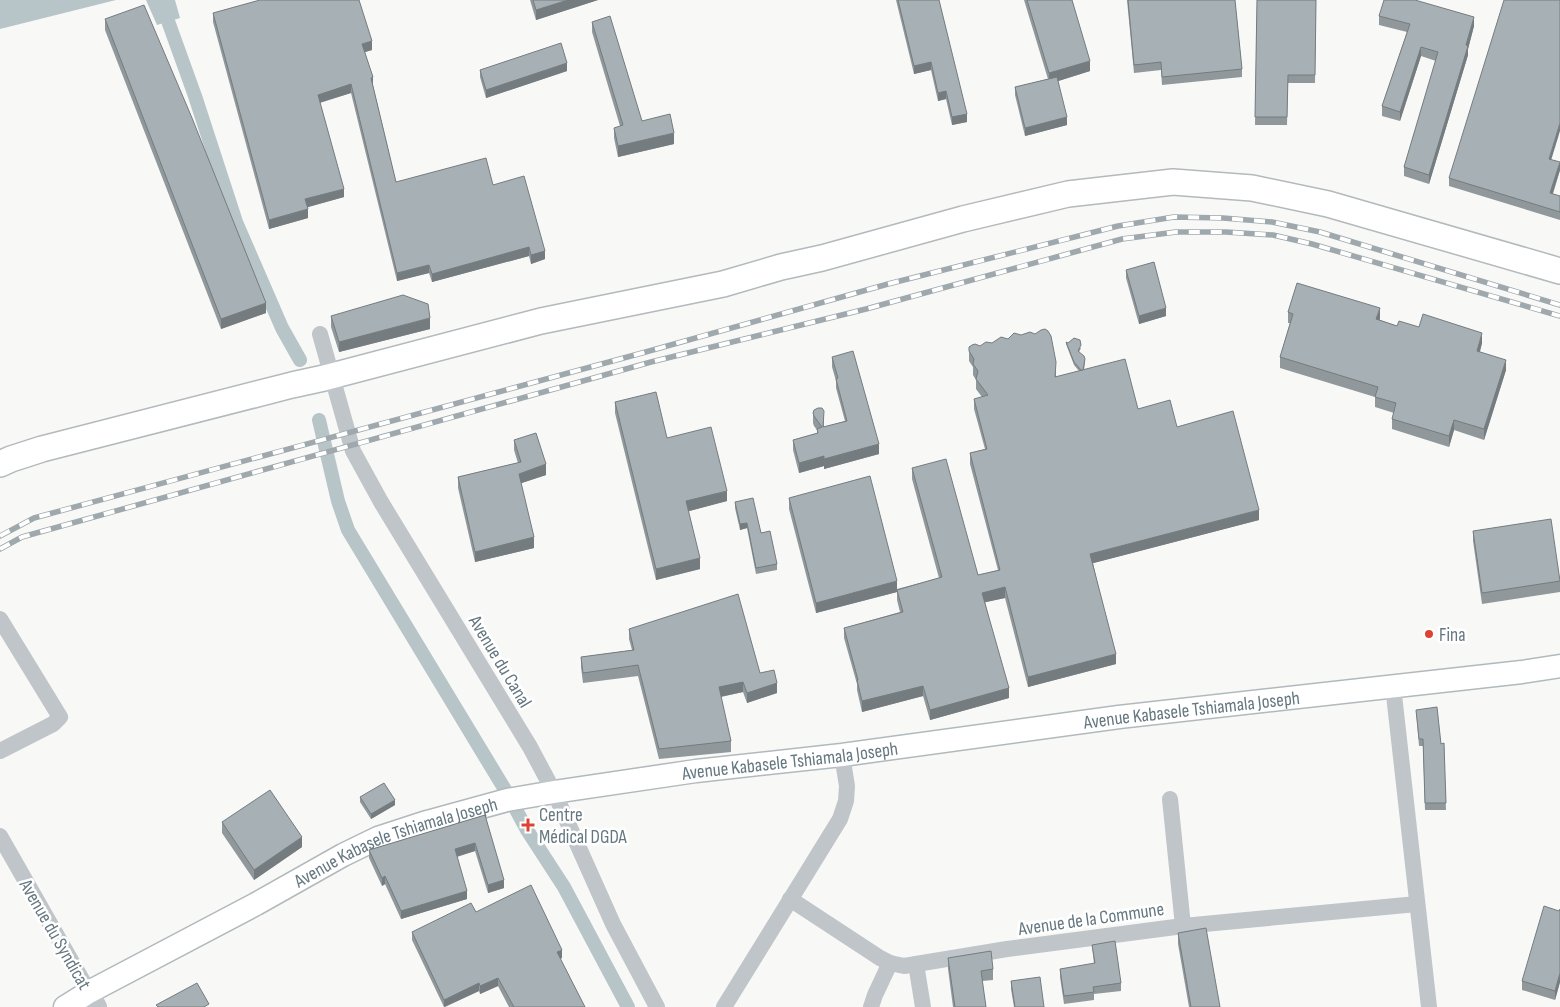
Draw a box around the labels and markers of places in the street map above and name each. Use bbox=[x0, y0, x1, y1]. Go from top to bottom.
place label: Fina bbox=[1439, 624, 1465, 647]
marker: Fina bbox=[1423, 628, 1435, 640]
place label: Centre Médical DGDA bbox=[539, 804, 628, 849]
marker: Centre Médical DGDA bbox=[521, 818, 535, 832]

